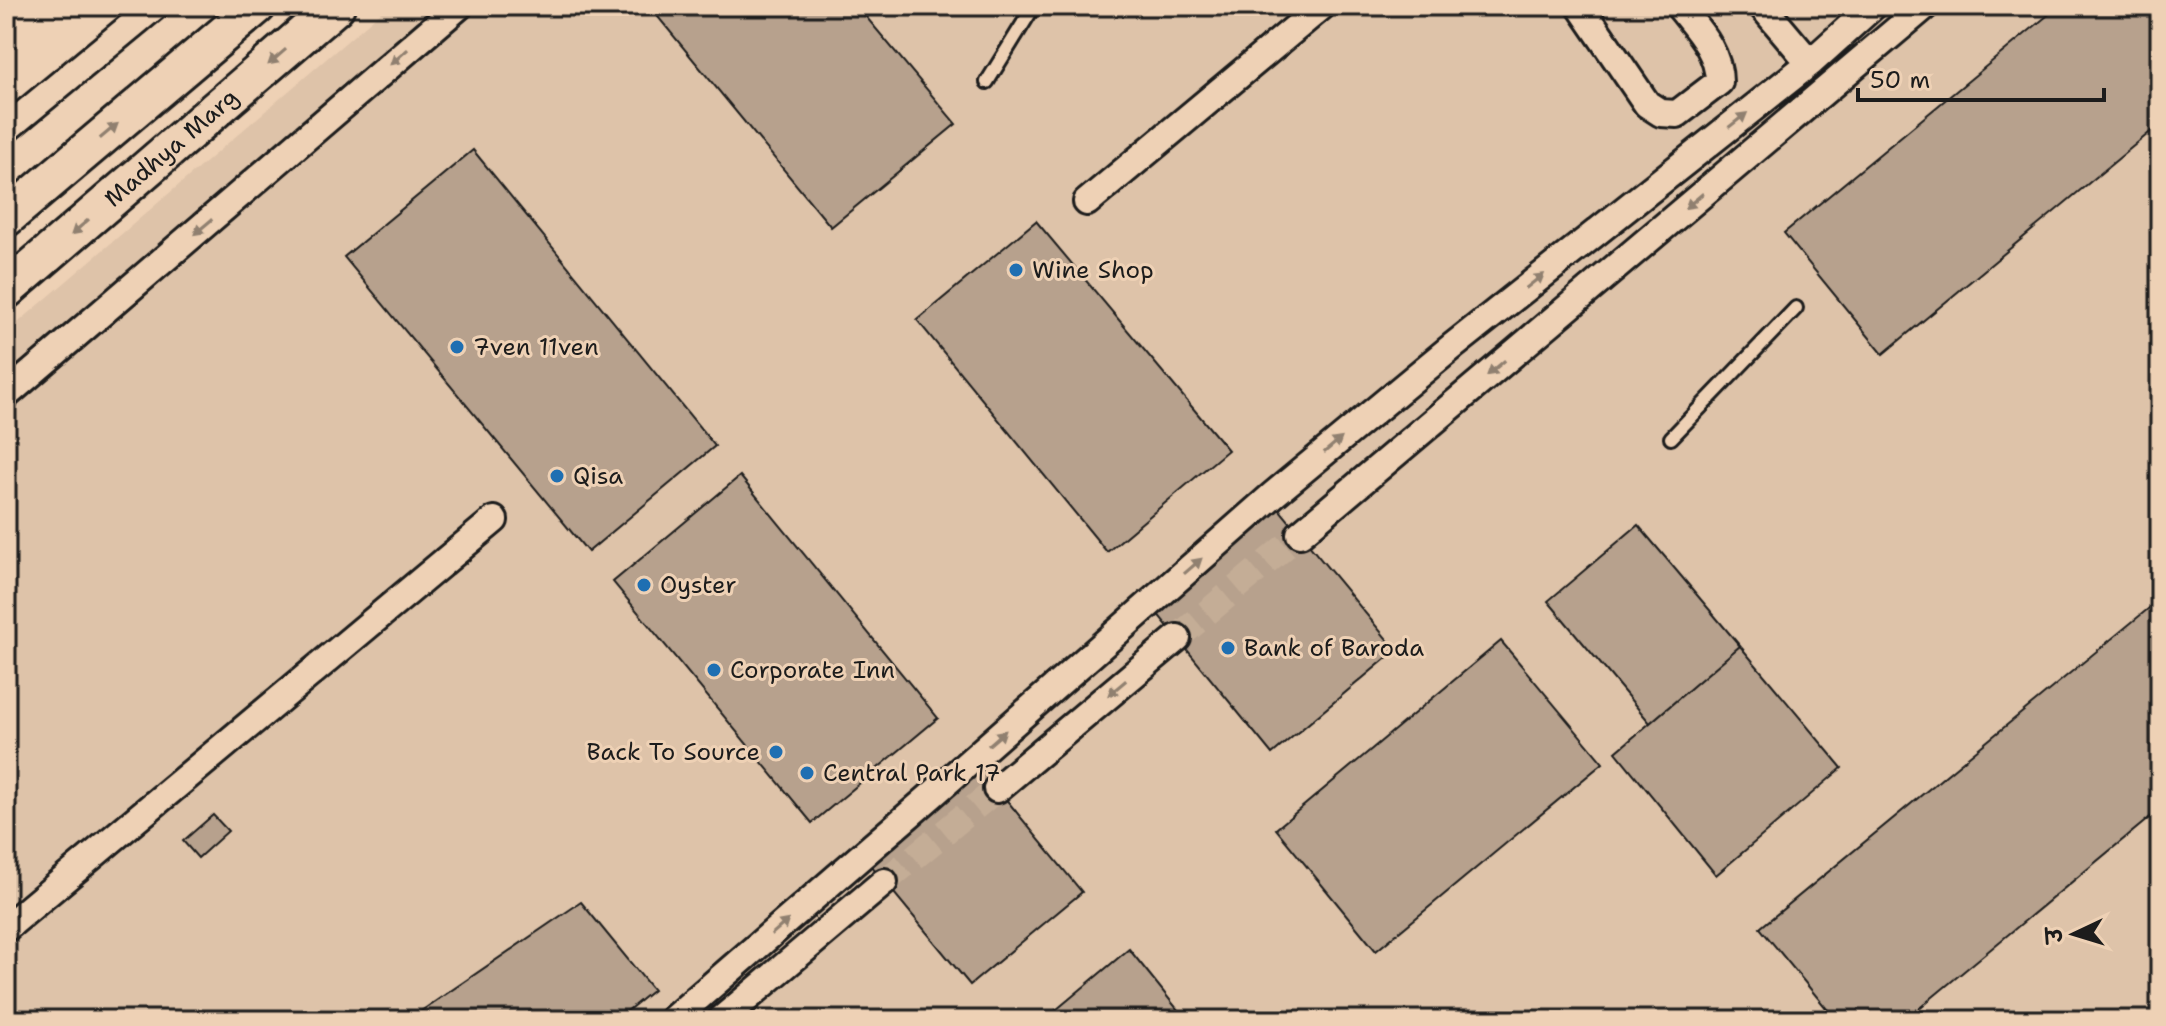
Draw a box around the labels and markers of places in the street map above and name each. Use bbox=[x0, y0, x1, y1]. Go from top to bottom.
place label: Wine Shop bbox=[1032, 254, 1154, 286]
marker: Wine Shop bbox=[1007, 261, 1025, 279]
place label: 7ven 11ven bbox=[473, 331, 599, 363]
marker: 7ven 11ven bbox=[448, 338, 466, 356]
place label: Qisa bbox=[573, 460, 623, 492]
marker: Qisa bbox=[548, 467, 566, 485]
place label: Oyster bbox=[660, 569, 737, 601]
marker: Oyster bbox=[635, 576, 653, 594]
place label: Bank of Baroda bbox=[1244, 632, 1424, 664]
marker: Bank of Baroda bbox=[1219, 639, 1237, 657]
place label: Corporate Inn bbox=[730, 654, 895, 686]
marker: Corporate Inn bbox=[705, 661, 723, 679]
place label: Back To Source bbox=[587, 736, 760, 768]
marker: Back To Source bbox=[767, 743, 785, 761]
place label: Central Park 17 bbox=[823, 757, 1001, 789]
marker: Central Park 17 bbox=[798, 764, 816, 782]

